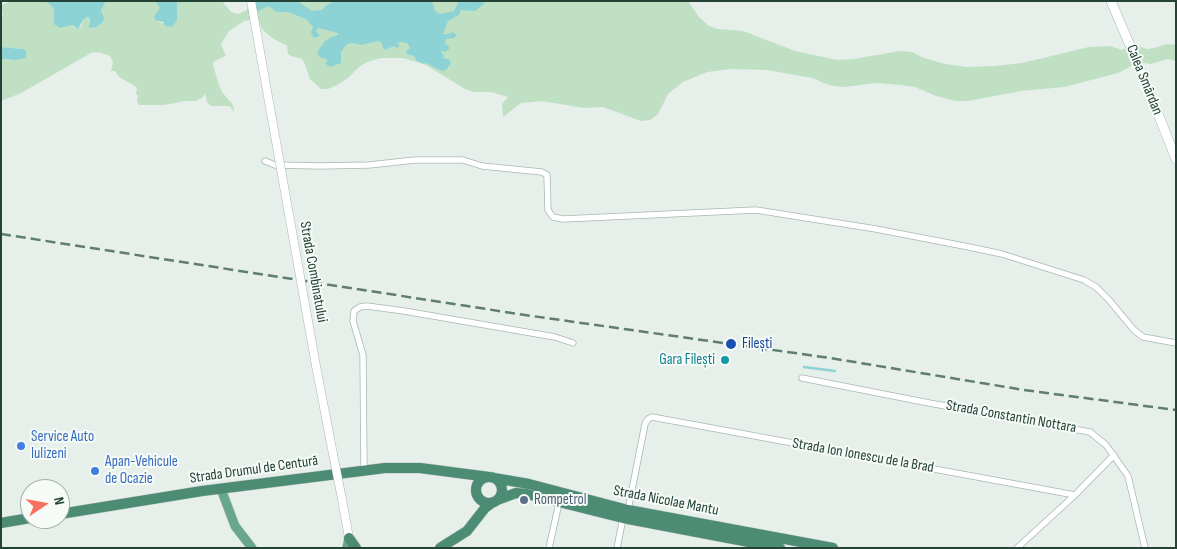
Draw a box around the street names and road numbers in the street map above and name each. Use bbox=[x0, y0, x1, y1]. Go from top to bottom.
street label: Calea Smârdan bbox=[1122, 42, 1166, 118]
street label: Strada Combinatului bbox=[295, 220, 331, 324]
street label: Strada Constantin Nottara bbox=[944, 397, 1078, 437]
street label: Strada Ion Ionescu de la Brad bbox=[791, 435, 935, 477]
street label: Strada Drumul de Centură bbox=[189, 452, 319, 488]
street label: Strada Nicolae Mantu bbox=[612, 482, 720, 520]

